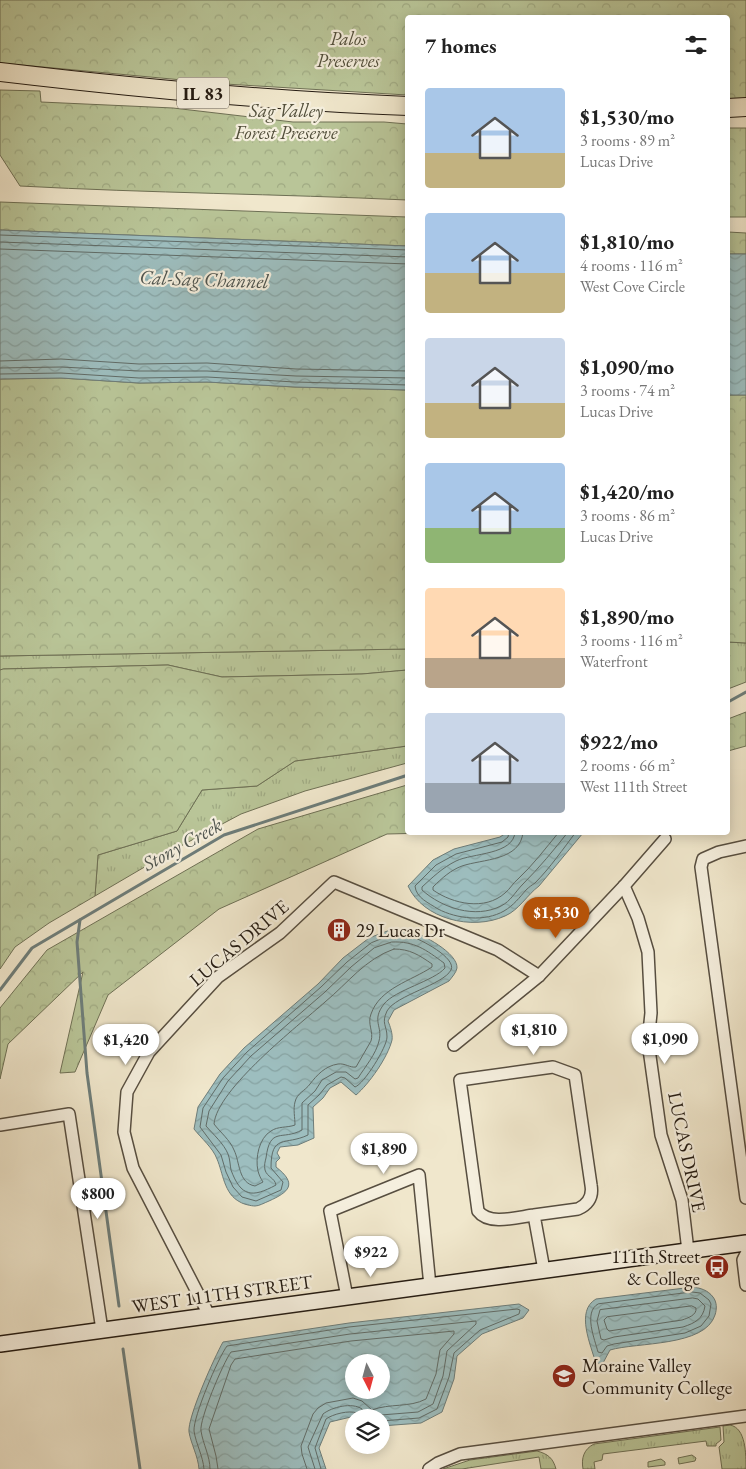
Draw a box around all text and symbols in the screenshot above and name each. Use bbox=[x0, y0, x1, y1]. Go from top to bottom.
park label: Palos Preserves bbox=[317, 26, 380, 73]
icon: filters bbox=[682, 31, 710, 59]
text: 7 homes bbox=[425, 32, 497, 59]
road number: IL 83 bbox=[177, 78, 229, 109]
park label: Sag Valley Forest Preserve bbox=[234, 98, 338, 145]
text: $1,530/mo bbox=[580, 103, 674, 130]
icon: home bbox=[465, 108, 525, 168]
text: 3 rooms · 89 m² bbox=[580, 130, 675, 151]
text: Lucas Drive bbox=[580, 151, 653, 172]
text: $1,810/mo bbox=[580, 228, 674, 255]
icon: home bbox=[465, 233, 525, 293]
text: 4 rooms · 116 m² bbox=[580, 255, 683, 276]
water label: Cal-Sag Channel bbox=[139, 264, 270, 294]
text: West Cove Circle bbox=[580, 276, 685, 297]
text: $1,090/mo bbox=[580, 353, 674, 380]
icon: home bbox=[465, 358, 525, 418]
text: 3 rooms · 74 m² bbox=[580, 380, 675, 401]
text: Lucas Drive bbox=[580, 401, 653, 422]
text: $1,420/mo bbox=[580, 478, 674, 505]
icon: home bbox=[465, 483, 525, 543]
text: 3 rooms · 86 m² bbox=[580, 505, 675, 526]
text: Lucas Drive bbox=[580, 526, 653, 547]
text: $1,890/mo bbox=[580, 603, 674, 630]
icon: home bbox=[465, 608, 525, 668]
text: 3 rooms · 116 m² bbox=[580, 630, 683, 651]
text: Waterfront bbox=[580, 651, 648, 672]
text: $922/mo bbox=[580, 728, 658, 755]
icon: home bbox=[465, 733, 525, 793]
text: 2 rooms · 66 m² bbox=[580, 755, 675, 776]
text: West 111th Street bbox=[580, 776, 687, 797]
water label: Stony Creek bbox=[137, 811, 227, 877]
street label: LUCAS DRIVE bbox=[184, 894, 294, 992]
pin: $1,530 bbox=[515, 896, 597, 939]
text: $1,530 bbox=[533, 902, 579, 923]
building icon: 29 Lucas Dr bbox=[326, 917, 352, 943]
place label: 29 Lucas Dr bbox=[356, 918, 445, 943]
pin: $1,810 bbox=[493, 1014, 575, 1056]
text: $1,810 bbox=[511, 1019, 557, 1040]
pin: $1,090 bbox=[624, 1022, 706, 1065]
pin: $1,420 bbox=[85, 1024, 167, 1066]
text: $1,090 bbox=[642, 1028, 688, 1049]
text: $1,420 bbox=[103, 1029, 149, 1050]
street label: LUCAS DRIVE bbox=[662, 1090, 712, 1215]
pin: $1,890 bbox=[343, 1132, 425, 1175]
text: $1,890 bbox=[361, 1138, 407, 1159]
pin: $800 bbox=[68, 1178, 128, 1220]
text: $800 bbox=[82, 1183, 114, 1204]
pin: $922 bbox=[341, 1236, 401, 1278]
text: $922 bbox=[355, 1241, 387, 1262]
place label: 111th Street & College bbox=[611, 1244, 700, 1291]
bus stop icon: 111th Street & College bbox=[704, 1254, 730, 1280]
street label: WEST 111TH STREET bbox=[130, 1269, 314, 1319]
place label: Moraine Valley Community College bbox=[582, 1353, 732, 1400]
north arrow bbox=[345, 1354, 390, 1399]
map controls bbox=[345, 1354, 390, 1454]
school or university icon: Moraine Valley Community College bbox=[551, 1363, 577, 1389]
button: layers bbox=[345, 1409, 390, 1454]

